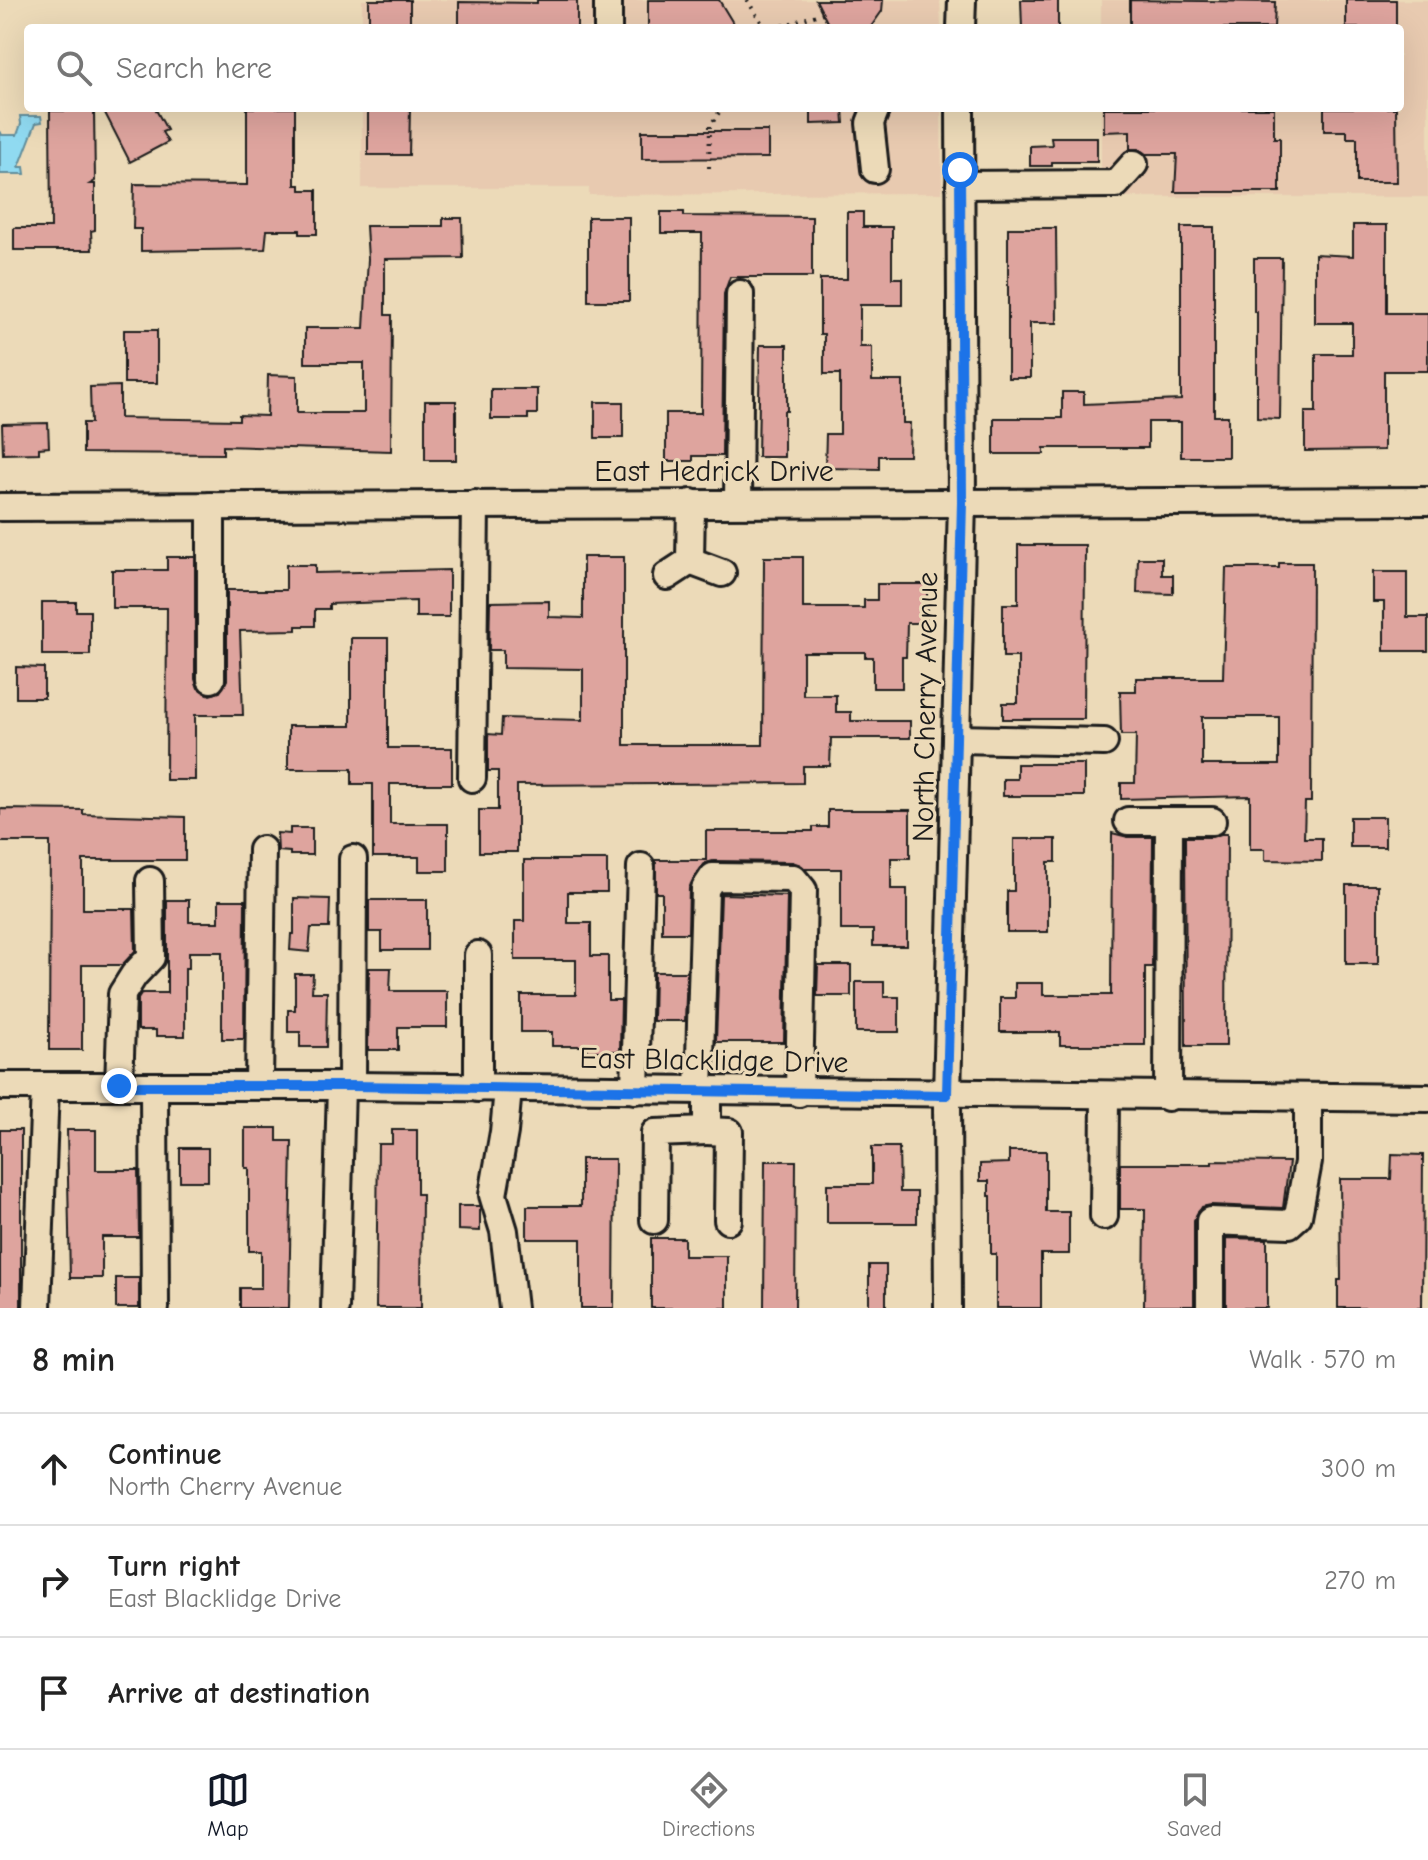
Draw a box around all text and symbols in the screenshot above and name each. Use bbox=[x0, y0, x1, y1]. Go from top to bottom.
search box bbox=[24, 24, 1404, 112]
icon: search bbox=[52, 46, 96, 90]
text: Search here bbox=[116, 51, 272, 86]
route start bbox=[942, 152, 978, 188]
street label: East Hedrick Drive bbox=[594, 454, 834, 489]
street label: North Cherry Avenue bbox=[906, 572, 945, 842]
street label: East Blacklidge Drive bbox=[579, 1041, 849, 1080]
route end bbox=[101, 1068, 137, 1104]
text: 8 min bbox=[32, 1340, 115, 1380]
text: Walk · 570 m bbox=[1249, 1345, 1396, 1375]
text: Continue bbox=[108, 1437, 222, 1472]
icon: ahead bbox=[32, 1447, 76, 1491]
text: 300 m bbox=[1321, 1454, 1396, 1484]
text: North Cherry Avenue bbox=[108, 1472, 342, 1502]
text: Turn right bbox=[108, 1549, 240, 1584]
icon: right bbox=[32, 1559, 76, 1603]
text: 270 m bbox=[1324, 1566, 1396, 1596]
text: East Blacklidge Drive bbox=[108, 1584, 341, 1614]
icon: arrive bbox=[32, 1671, 76, 1715]
text: Arrive at destination bbox=[108, 1676, 370, 1711]
tab: Map bbox=[206, 1768, 250, 1842]
tab: Directions bbox=[662, 1768, 755, 1842]
tab: Saved bbox=[1167, 1768, 1222, 1842]

